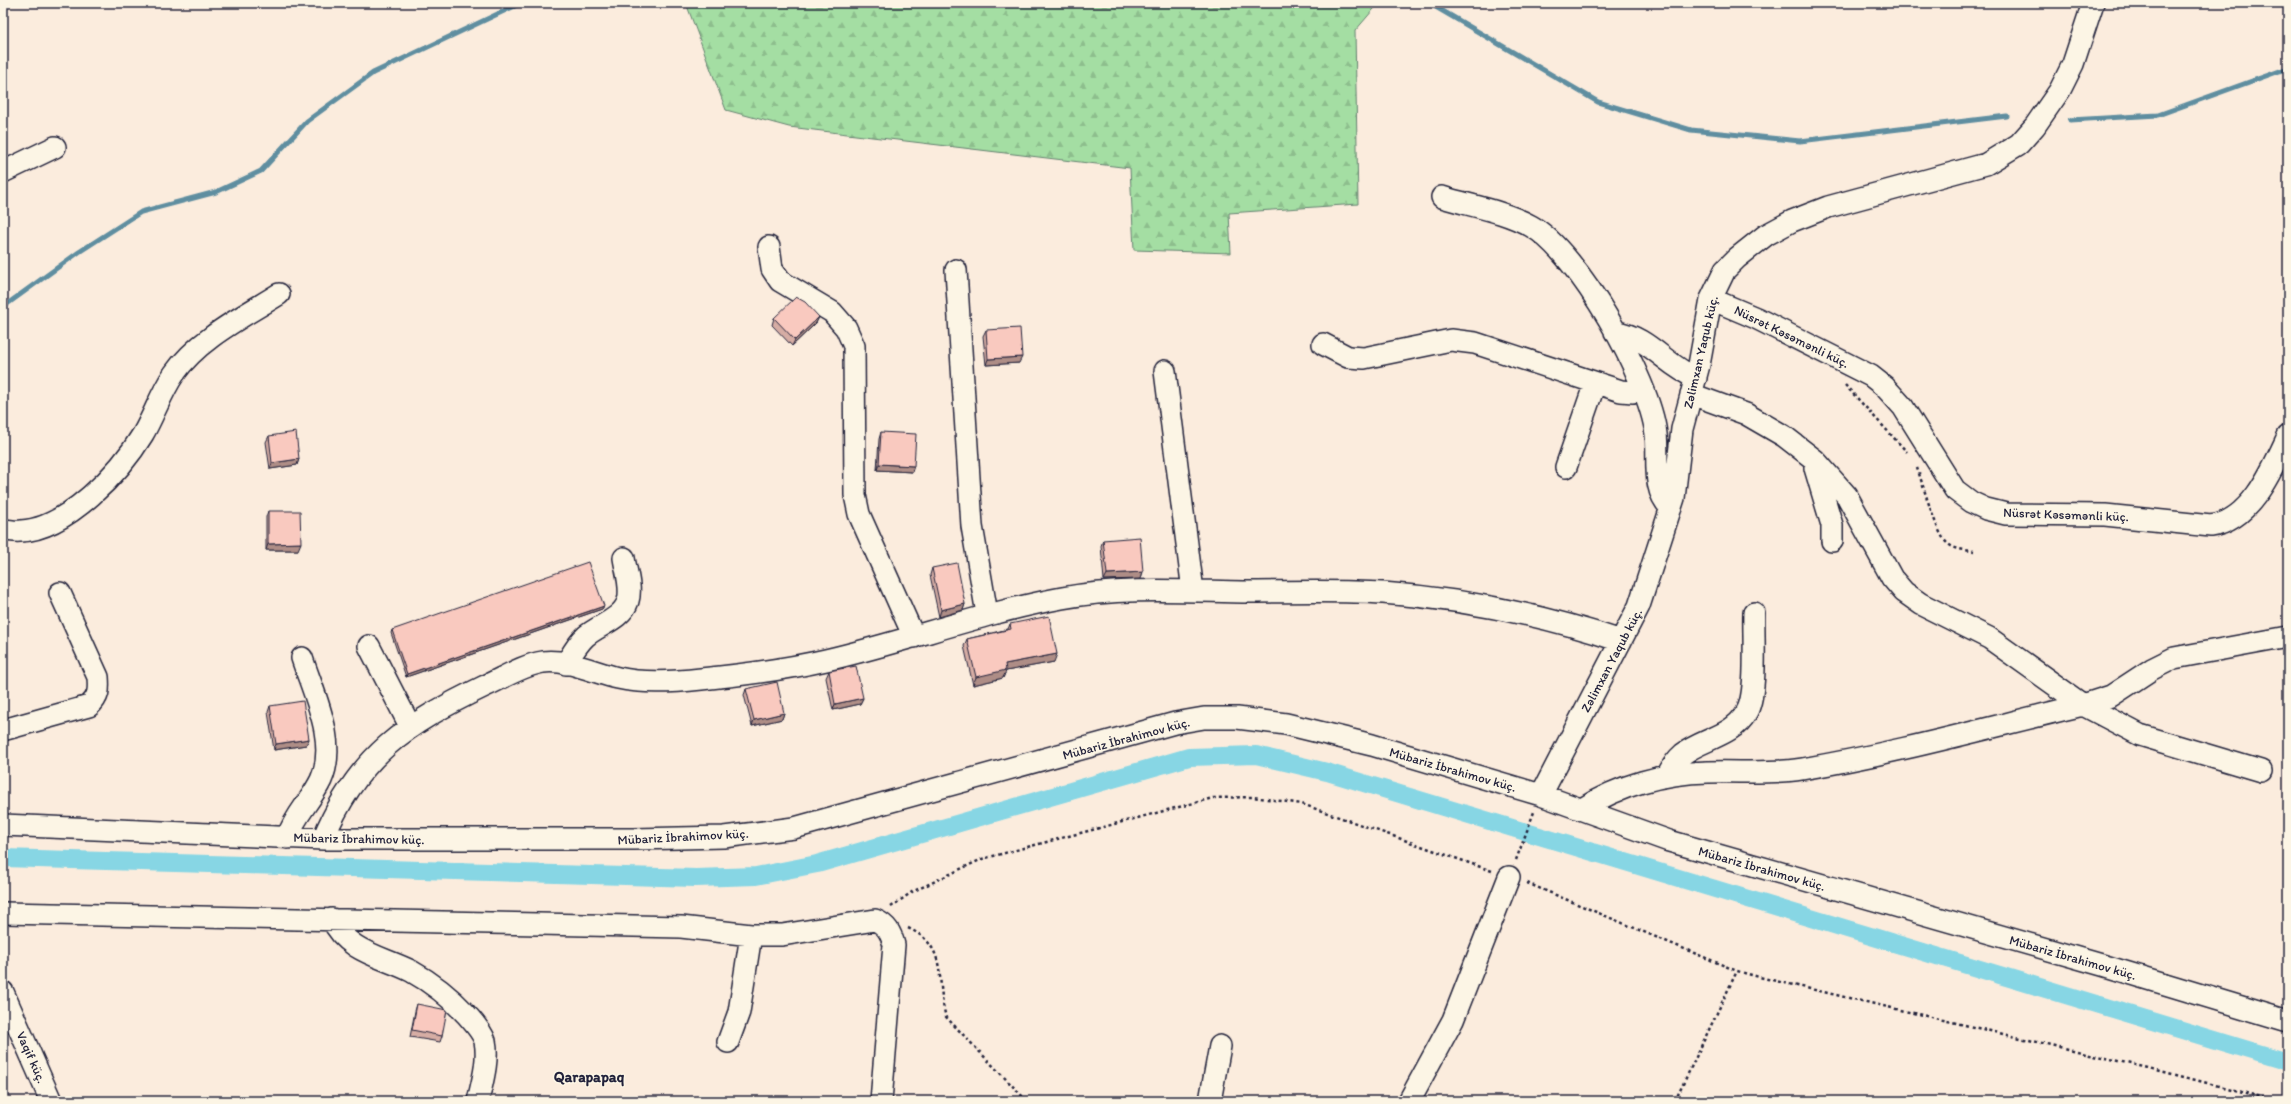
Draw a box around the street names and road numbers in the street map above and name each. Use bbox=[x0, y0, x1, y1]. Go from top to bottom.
street label: Zəlimxan Yaqub küç. bbox=[1680, 294, 1721, 410]
street label: Nüsrət Kəsəmənli küç. bbox=[1732, 302, 1852, 371]
street label: Nüsrət Kəsəmənli küç. bbox=[2003, 505, 2129, 524]
street label: Zəlimxan Yaqub küç. bbox=[1578, 606, 1645, 715]
street label: Mübariz İbrahimov küç. bbox=[1061, 714, 1191, 763]
street label: Mübariz İbrahimov küç. bbox=[1388, 744, 1518, 795]
street label: Mübariz İbrahimov küç. bbox=[617, 826, 749, 847]
street label: Mübariz İbrahimov küç. bbox=[293, 830, 425, 847]
street label: Mübariz İbrahimov küç. bbox=[1697, 843, 1827, 894]
street label: Mübariz İbrahimov küç. bbox=[2008, 932, 2138, 983]
street label: Vaqif küç. bbox=[14, 1029, 50, 1085]

